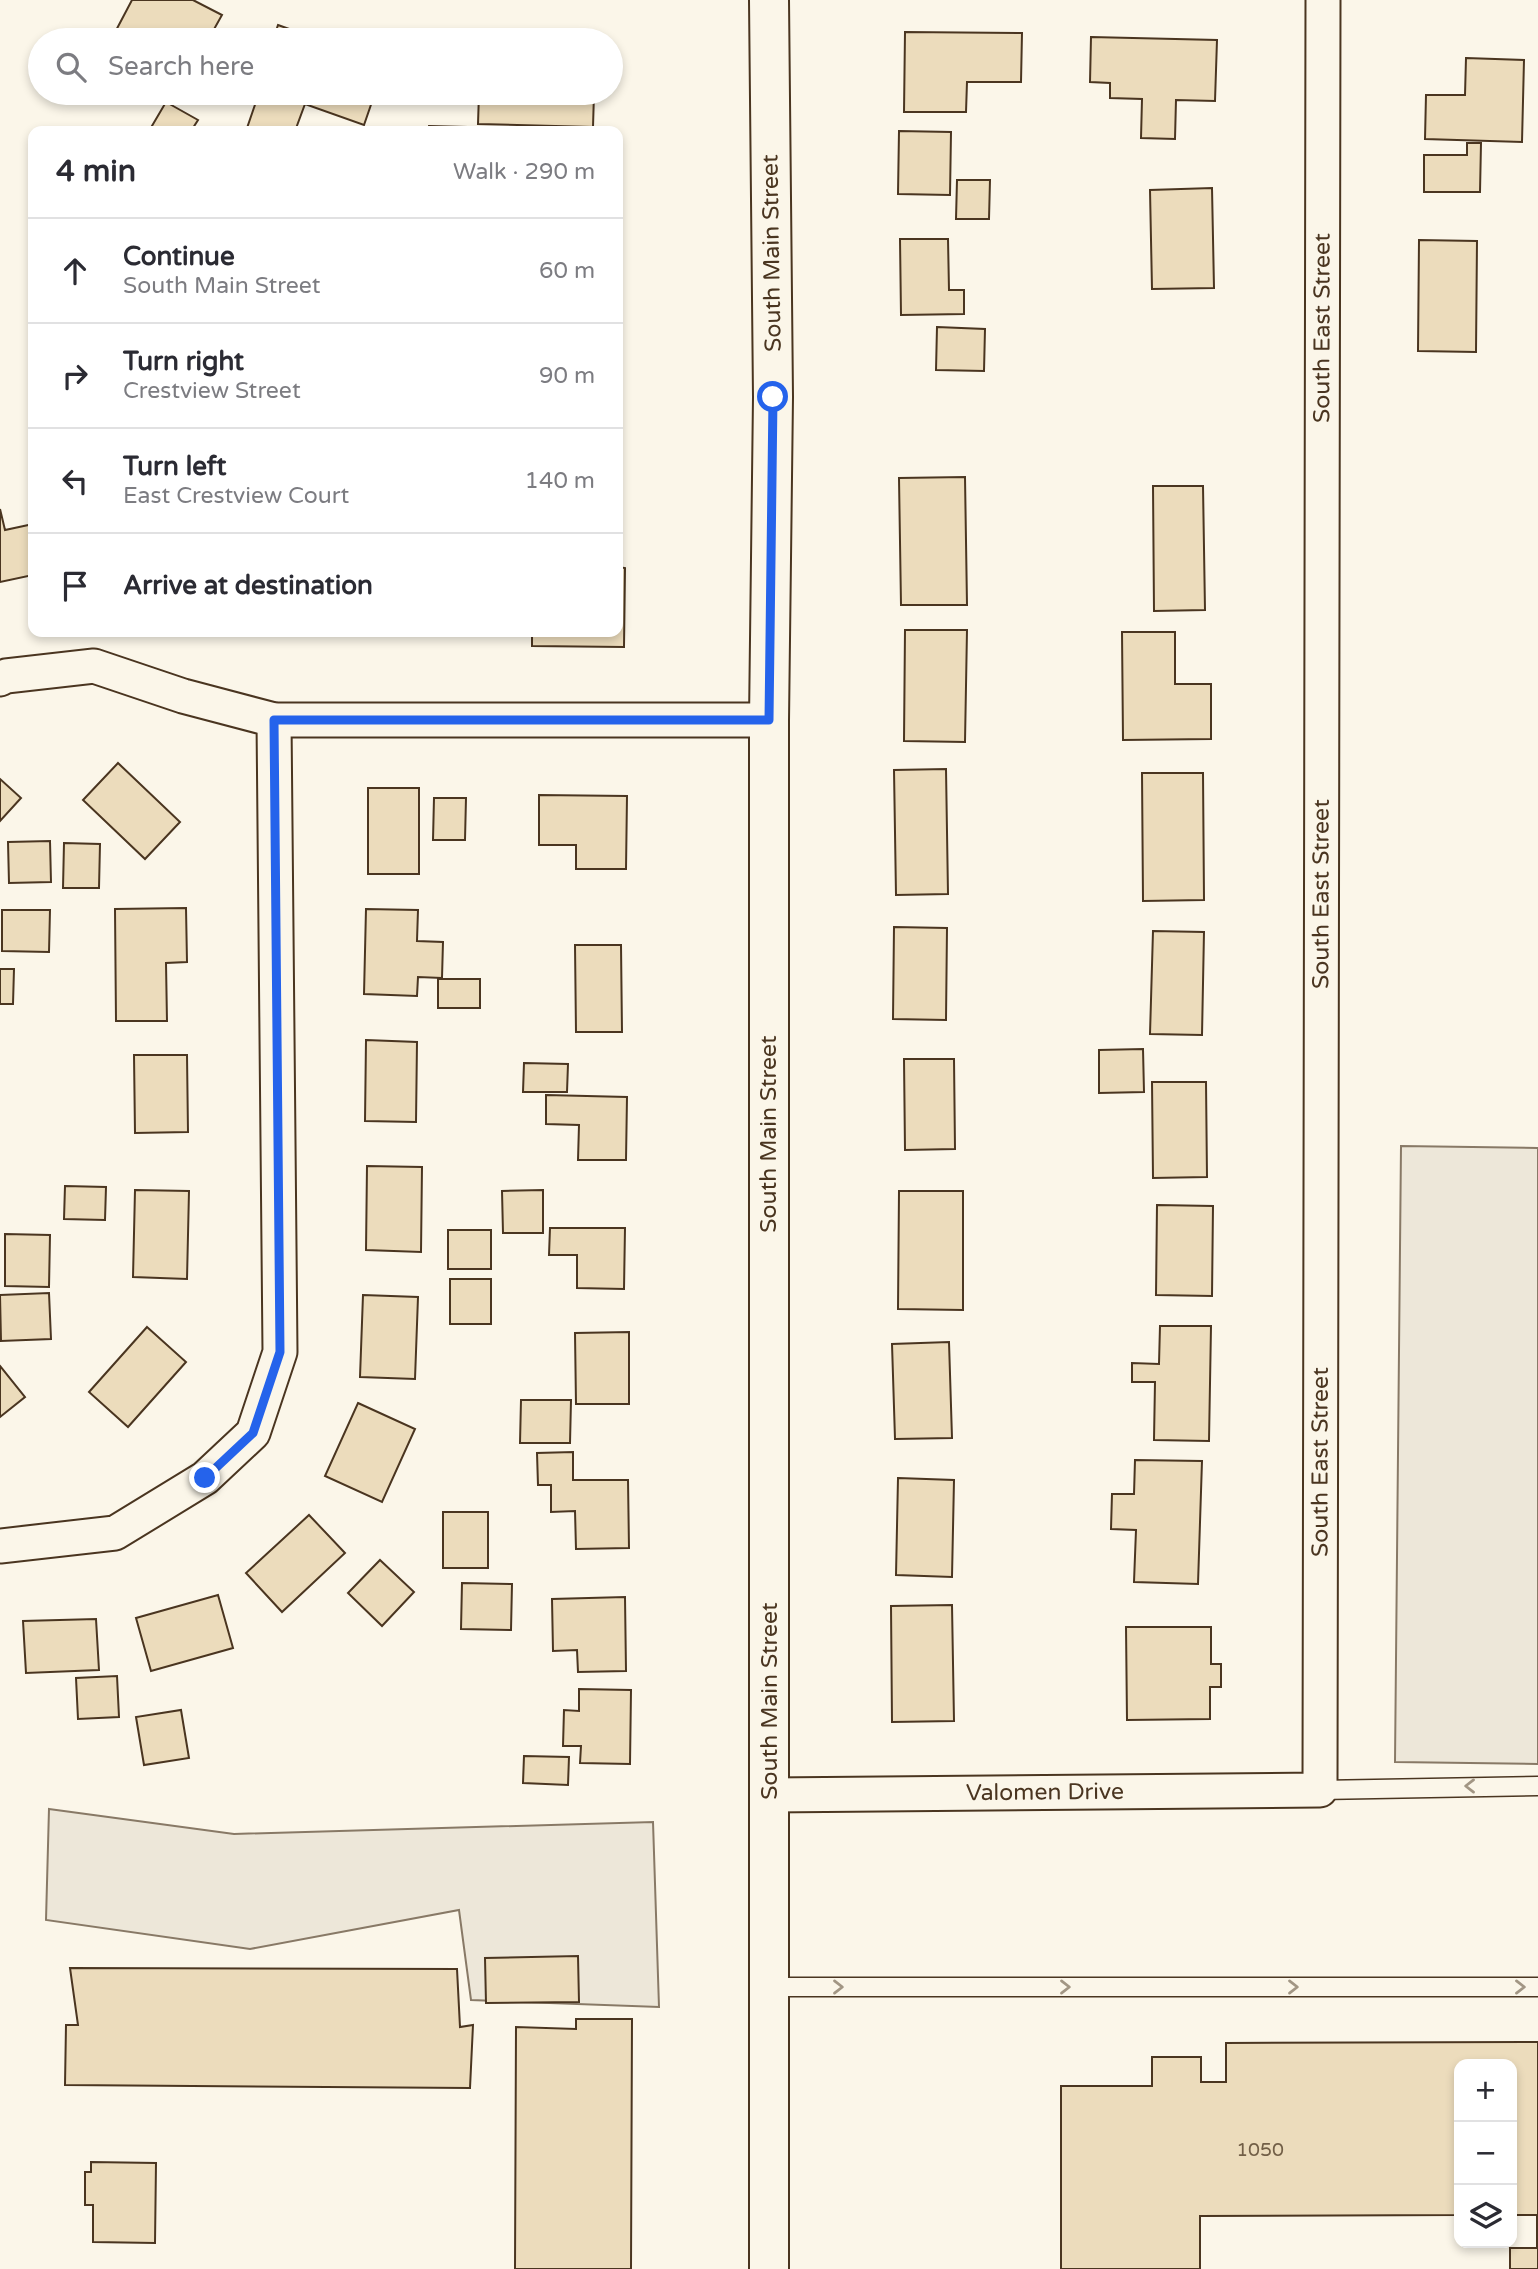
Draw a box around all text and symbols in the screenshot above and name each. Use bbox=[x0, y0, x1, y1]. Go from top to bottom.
search box bbox=[28, 28, 623, 105]
icon: search bbox=[52, 48, 90, 86]
text: Search here bbox=[108, 51, 254, 82]
text: 4 min bbox=[56, 153, 136, 190]
street label: South Main Street bbox=[756, 154, 788, 352]
text: Walk · 290 m bbox=[453, 158, 595, 186]
street label: South East Street bbox=[1308, 233, 1337, 423]
text: Continue bbox=[123, 241, 235, 272]
icon: ahead bbox=[56, 252, 94, 290]
text: 60 m bbox=[539, 257, 595, 285]
text: South Main Street bbox=[123, 272, 321, 300]
text: Turn right bbox=[123, 346, 244, 377]
icon: right bbox=[56, 357, 94, 395]
text: 90 m bbox=[539, 362, 595, 390]
text: Crestview Street bbox=[123, 377, 301, 405]
route start bbox=[757, 381, 788, 412]
text: Turn left bbox=[123, 451, 226, 482]
icon: left bbox=[56, 462, 94, 500]
text: 140 m bbox=[525, 467, 595, 495]
text: East Crestview Court bbox=[123, 482, 349, 510]
icon: arrive bbox=[56, 567, 94, 605]
text: Arrive at destination bbox=[123, 570, 373, 601]
street label: South East Street bbox=[1307, 799, 1336, 989]
street label: South Main Street bbox=[755, 1035, 783, 1233]
street label: South East Street bbox=[1306, 1367, 1335, 1557]
route end bbox=[189, 1462, 220, 1493]
street label: South Main Street bbox=[756, 1602, 784, 1800]
street label: Valomen Drive bbox=[966, 1778, 1124, 1807]
one-way arrow bbox=[1464, 1779, 1475, 1794]
one-way arrow bbox=[833, 1979, 843, 1995]
one-way arrow bbox=[1060, 1979, 1071, 1995]
one-way arrow bbox=[1288, 1979, 1298, 1995]
one-way arrow bbox=[1515, 1979, 1526, 1995]
map controls bbox=[1454, 2059, 1517, 2248]
button: + bbox=[1454, 2059, 1517, 2122]
button: − bbox=[1454, 2122, 1517, 2185]
house number: 1050 bbox=[1236, 2139, 1284, 2161]
button: layers bbox=[1454, 2185, 1517, 2248]

